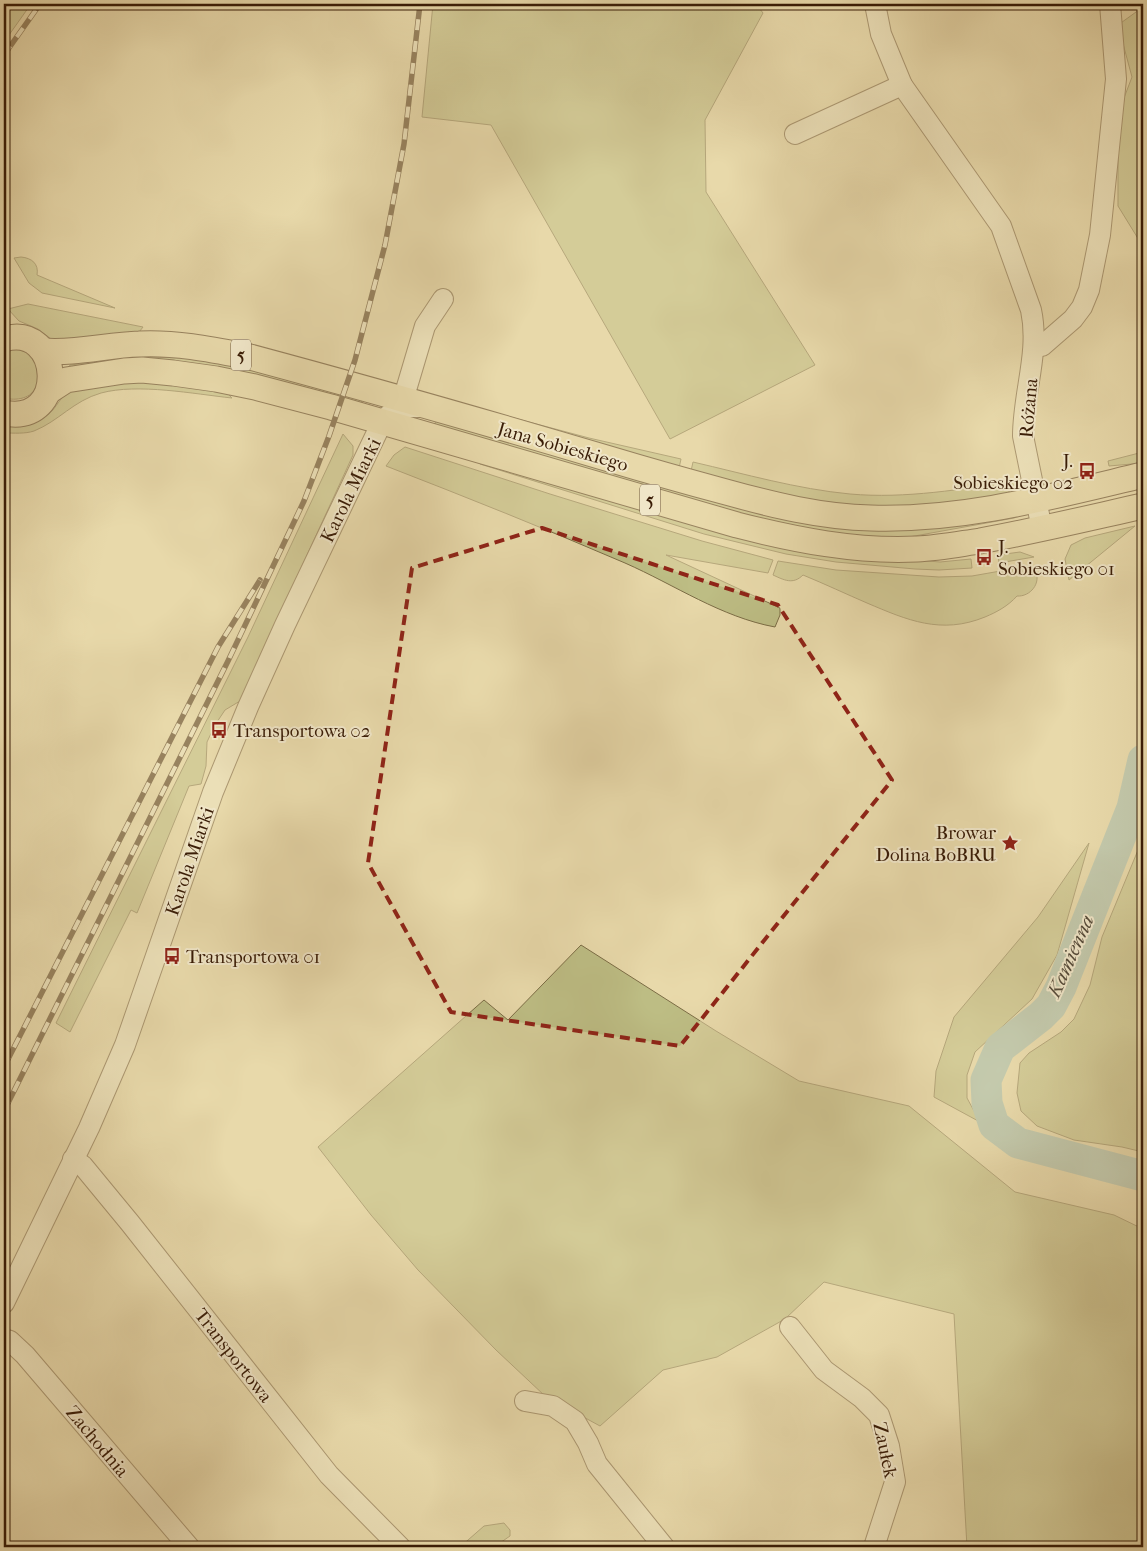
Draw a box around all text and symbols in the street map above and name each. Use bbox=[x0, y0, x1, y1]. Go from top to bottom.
road number: 5 bbox=[231, 340, 251, 370]
street label: Różana bbox=[1015, 377, 1043, 439]
street label: Jana Sobieskiego bbox=[493, 417, 631, 476]
street label: Karola Miarki bbox=[316, 434, 386, 546]
place label: J. Sobieskiego 02 bbox=[953, 450, 1073, 494]
bus stop icon: J. Sobieskiego 02 bbox=[1077, 461, 1097, 481]
road number: 5 bbox=[640, 484, 660, 516]
place label: J. Sobieskiego 01 bbox=[996, 536, 1115, 580]
bus stop icon: J. Sobieskiego 01 bbox=[974, 547, 994, 567]
bus stop icon: Transportowa 02 bbox=[209, 720, 229, 740]
place label: Transportowa 02 bbox=[233, 720, 371, 742]
street label: Karola Miarki bbox=[161, 804, 219, 919]
place label: Browar Dolina BoBRU bbox=[875, 822, 997, 866]
place icon: Browar Dolina BoBRU bbox=[1000, 833, 1020, 853]
water label: Kamienna bbox=[1041, 912, 1099, 1003]
bus stop icon: Transportowa 01 bbox=[162, 946, 182, 966]
place label: Transportowa 01 bbox=[186, 946, 320, 968]
street label: Transportowa bbox=[190, 1304, 277, 1407]
street label: Zachodnia bbox=[61, 1402, 133, 1482]
street label: Zaułek bbox=[868, 1420, 902, 1480]

